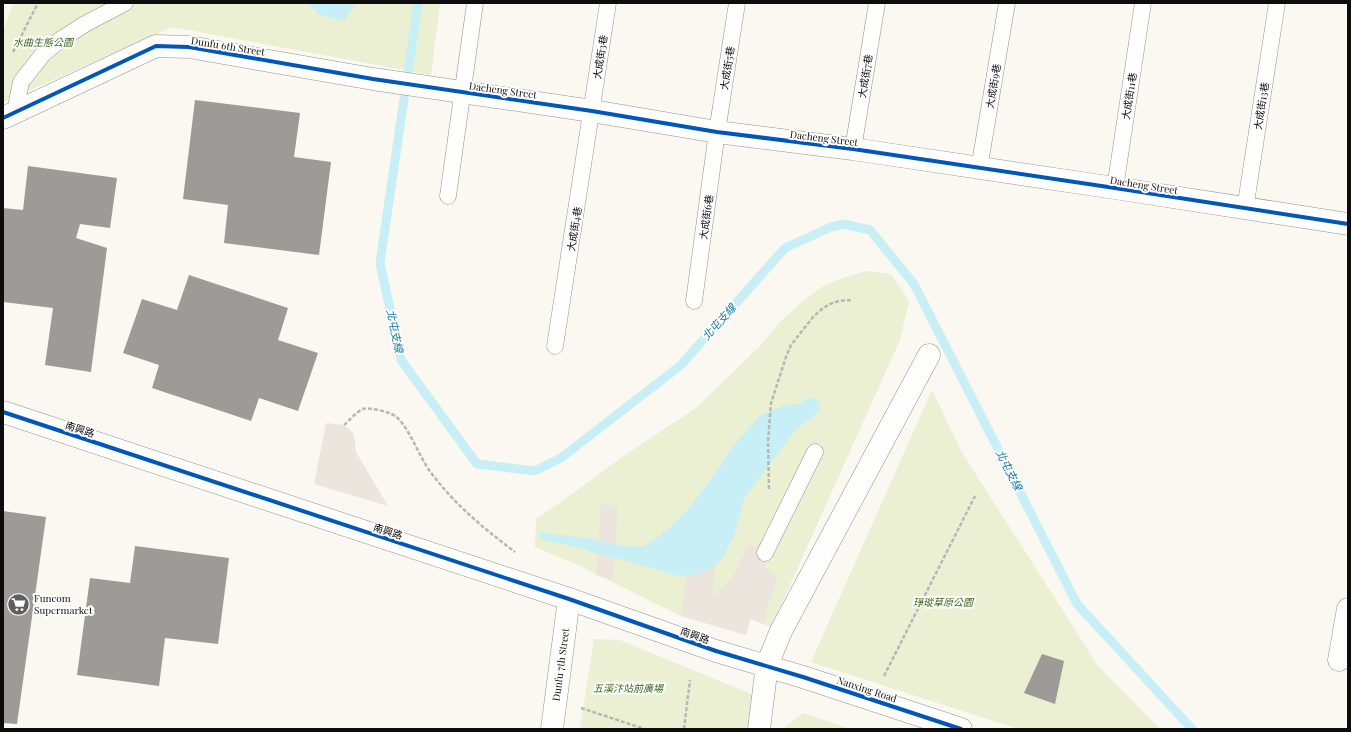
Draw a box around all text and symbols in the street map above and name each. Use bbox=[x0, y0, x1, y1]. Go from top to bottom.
street label: Dunfu 6th Street bbox=[190, 33, 266, 59]
street label: 大成街3巷 bbox=[590, 34, 610, 80]
park label: 水曲生態公園 bbox=[13, 35, 75, 49]
street label: 大成街5巷 bbox=[717, 45, 737, 91]
street label: 大成街7巷 bbox=[855, 53, 875, 99]
street label: 大成街9巷 bbox=[982, 63, 1004, 109]
street label: 大成街11巷 bbox=[1118, 71, 1140, 121]
street label: Dacheng Street bbox=[468, 78, 538, 102]
street label: 大成街13巷 bbox=[1250, 81, 1272, 131]
street label: Dacheng Street bbox=[789, 127, 859, 149]
street label: Dacheng Street bbox=[1109, 173, 1179, 197]
street label: 大成街6巷 bbox=[696, 194, 716, 240]
street label: 大成街4巷 bbox=[564, 206, 584, 252]
water label: 北屯支線 bbox=[698, 299, 740, 343]
water label: 北屯支線 bbox=[384, 308, 408, 356]
street label: 南興路 bbox=[64, 418, 96, 440]
water label: 北屯支線 bbox=[993, 447, 1027, 495]
street label: 南興路 bbox=[372, 520, 404, 542]
supermarket icon: Funcom Supermarket bbox=[6, 591, 32, 617]
place label: Funcom Supermarket bbox=[34, 591, 93, 617]
park label: 琤瑽草原公園 bbox=[913, 595, 975, 609]
street label: 南興路 bbox=[679, 623, 711, 647]
street label: Dunfu 7th Street bbox=[549, 627, 572, 702]
street label: Nanxing Road bbox=[835, 673, 899, 705]
park label: 五溪汴站前廣場 bbox=[593, 681, 664, 695]

